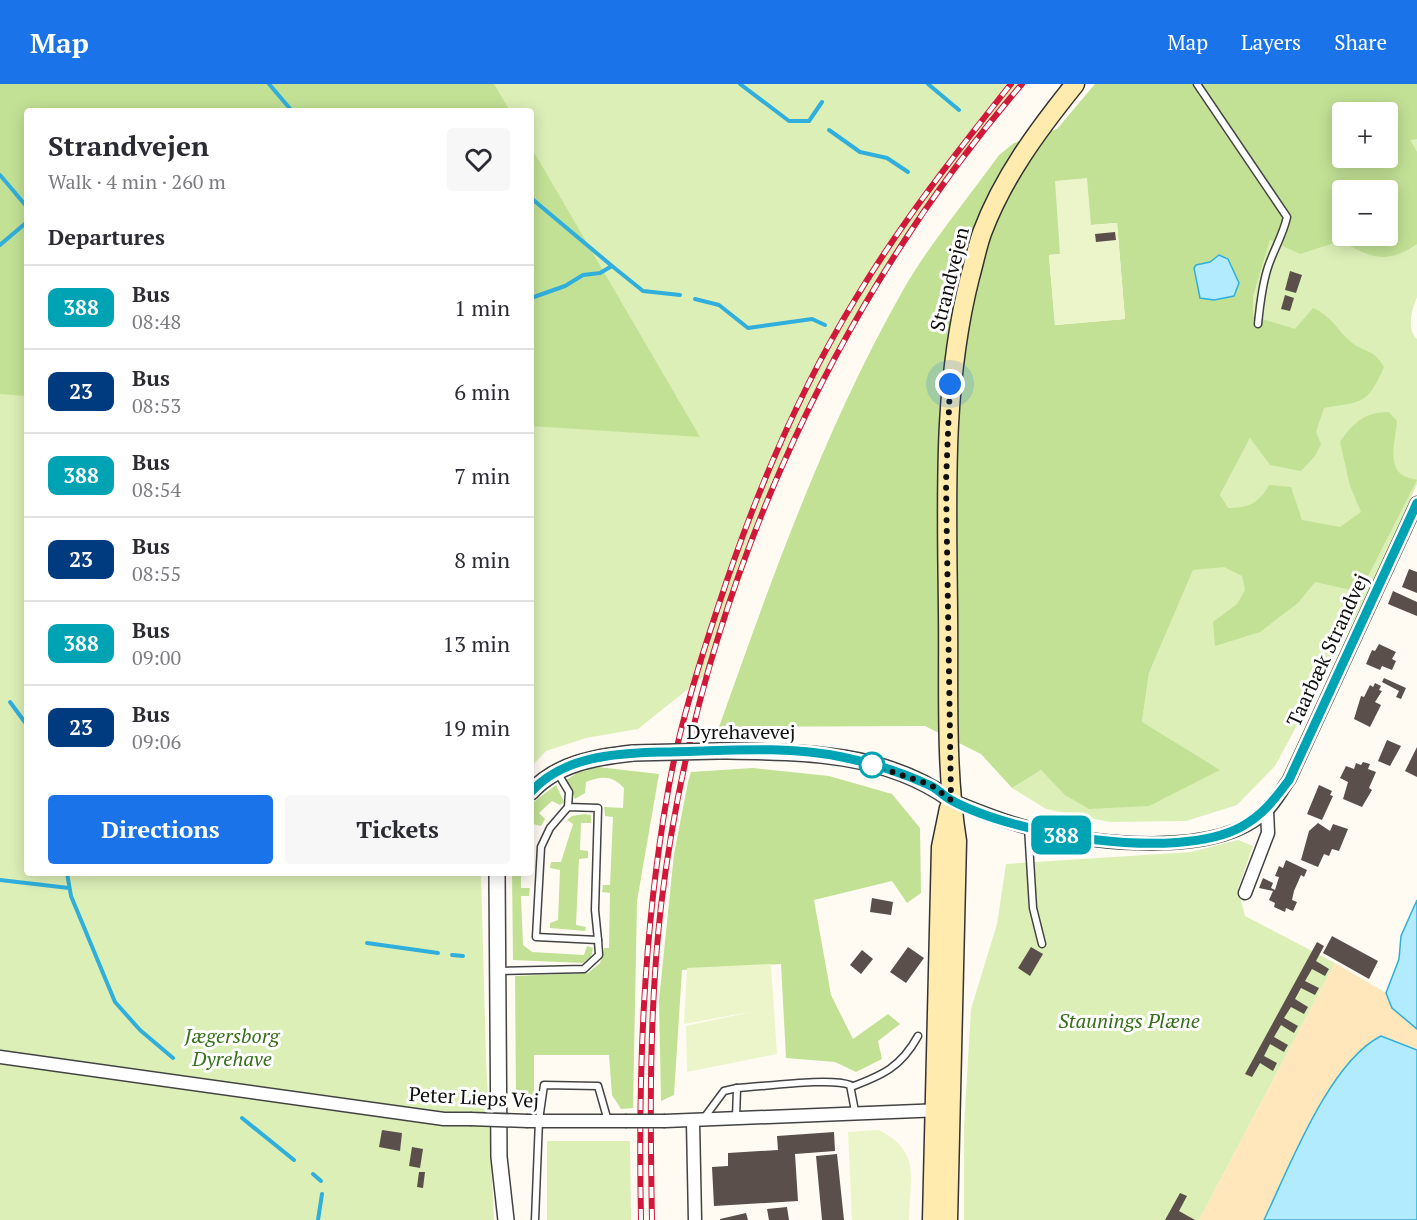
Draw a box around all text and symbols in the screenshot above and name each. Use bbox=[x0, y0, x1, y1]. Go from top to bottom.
text: Map bbox=[30, 24, 89, 61]
text: Map bbox=[1167, 28, 1208, 56]
text: Layers bbox=[1241, 28, 1301, 56]
text: Share bbox=[1334, 28, 1387, 56]
map controls bbox=[1332, 102, 1398, 246]
button: + bbox=[1332, 102, 1398, 168]
text: Strandvejen bbox=[48, 127, 209, 164]
button: heart bbox=[447, 128, 510, 191]
text: Walk · 4 min · 260 m bbox=[48, 168, 226, 195]
button: − bbox=[1332, 180, 1398, 246]
text: Departures bbox=[48, 222, 165, 251]
street label: Strandvejen bbox=[923, 224, 975, 334]
text: Bus bbox=[132, 279, 170, 308]
text: 388 bbox=[63, 293, 99, 321]
text: 1 min bbox=[454, 293, 510, 322]
text: 08:48 bbox=[132, 308, 181, 335]
text: Bus bbox=[132, 363, 170, 392]
your location bbox=[935, 369, 965, 399]
text: 23 bbox=[69, 377, 93, 405]
text: 6 min bbox=[454, 377, 510, 406]
text: 08:53 bbox=[132, 392, 181, 419]
text: Bus bbox=[132, 447, 170, 476]
text: 388 bbox=[63, 461, 99, 489]
text: 7 min bbox=[454, 461, 510, 490]
text: 08:54 bbox=[132, 476, 181, 503]
text: Bus bbox=[132, 531, 170, 560]
text: 23 bbox=[69, 545, 93, 573]
text: 8 min bbox=[454, 545, 510, 574]
text: 08:55 bbox=[132, 560, 181, 587]
street label: Taarbæk Strandvej bbox=[1280, 569, 1374, 731]
text: Bus bbox=[132, 615, 170, 644]
text: 388 bbox=[63, 629, 99, 657]
text: 13 min bbox=[443, 629, 510, 658]
text: 09:00 bbox=[132, 644, 181, 671]
text: Bus bbox=[132, 699, 170, 728]
text: 23 bbox=[69, 713, 93, 741]
text: 19 min bbox=[443, 713, 510, 742]
street label: Dyrehavevej bbox=[687, 718, 795, 745]
text: 09:06 bbox=[132, 728, 181, 755]
unlabelled marker bbox=[859, 752, 885, 778]
button: Directions bbox=[48, 795, 273, 864]
button: Tickets bbox=[285, 795, 510, 864]
line badge: 388 bbox=[1026, 816, 1096, 855]
text: 388 bbox=[1043, 821, 1079, 849]
park label: Staunings Plæne bbox=[1058, 1007, 1200, 1034]
park label: Jægersborg Dyrehave bbox=[184, 1022, 280, 1072]
street label: Peter Lieps Vej bbox=[408, 1080, 540, 1114]

